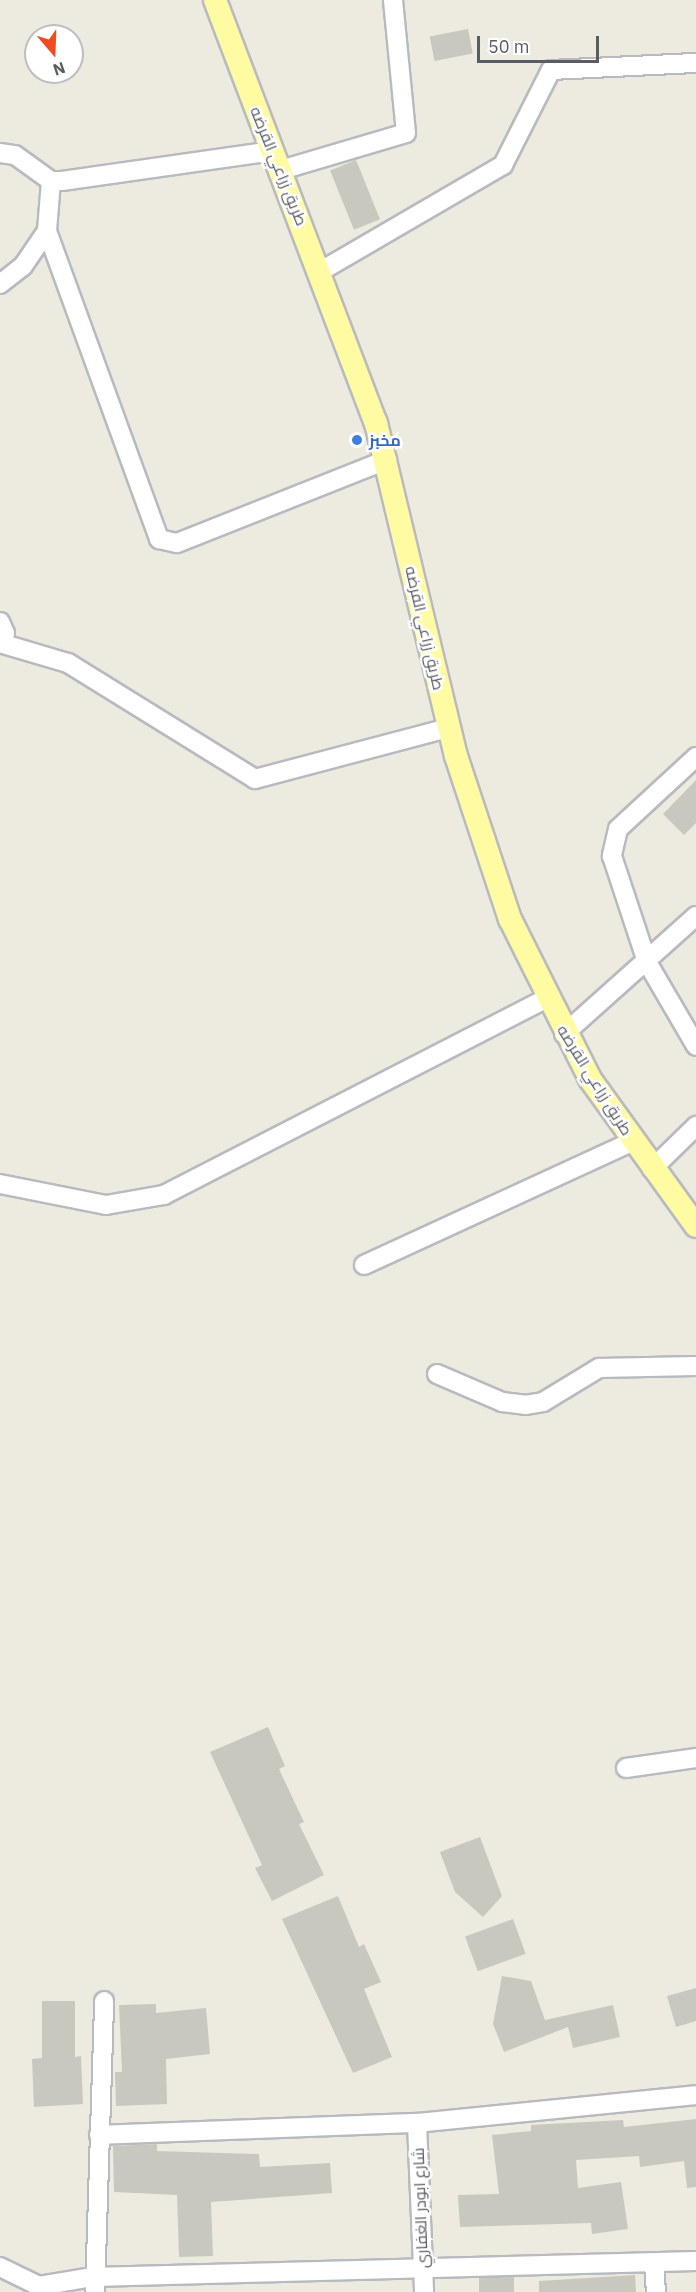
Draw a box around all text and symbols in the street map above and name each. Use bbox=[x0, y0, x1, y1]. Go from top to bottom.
north arrow bbox=[24, 24, 84, 84]
scale bar bbox=[480, 24, 602, 62]
text: 50 m bbox=[488, 35, 530, 58]
text: N bbox=[50, 58, 68, 80]
street label: طريق زراعي القرضه bbox=[246, 104, 312, 228]
place label: مخبز bbox=[369, 430, 401, 450]
marker: مخبز bbox=[350, 433, 364, 447]
street label: طريق زراعي القرضه bbox=[401, 564, 449, 692]
street label: طريق زراعي القرضه bbox=[553, 1021, 637, 1139]
street label: شارع ابودر الغفاري bbox=[408, 2147, 432, 2269]

